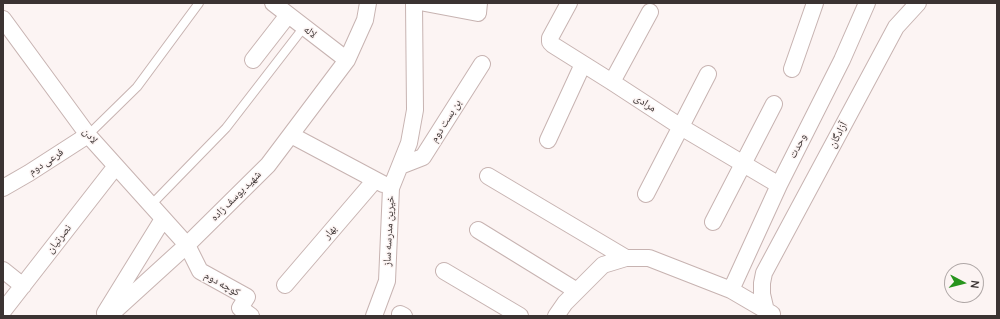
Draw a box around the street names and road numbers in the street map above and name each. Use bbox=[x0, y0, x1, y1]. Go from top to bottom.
street label: لاله bbox=[301, 23, 319, 41]
street label: مرادی bbox=[632, 91, 658, 115]
street label: بن بست دوم bbox=[428, 97, 464, 145]
street label: آزادگان bbox=[826, 120, 850, 150]
street label: لادن bbox=[80, 125, 100, 147]
street label: وحدت bbox=[786, 131, 810, 161]
street label: فرعی دوم bbox=[26, 146, 66, 178]
street label: شهید یوسف زاده bbox=[208, 168, 264, 224]
street label: خیرین مدرسه ساز bbox=[381, 195, 397, 267]
street label: نصرتیان bbox=[44, 222, 74, 256]
street label: بهار bbox=[320, 222, 340, 242]
street label: کوچه دوم bbox=[202, 269, 242, 299]

